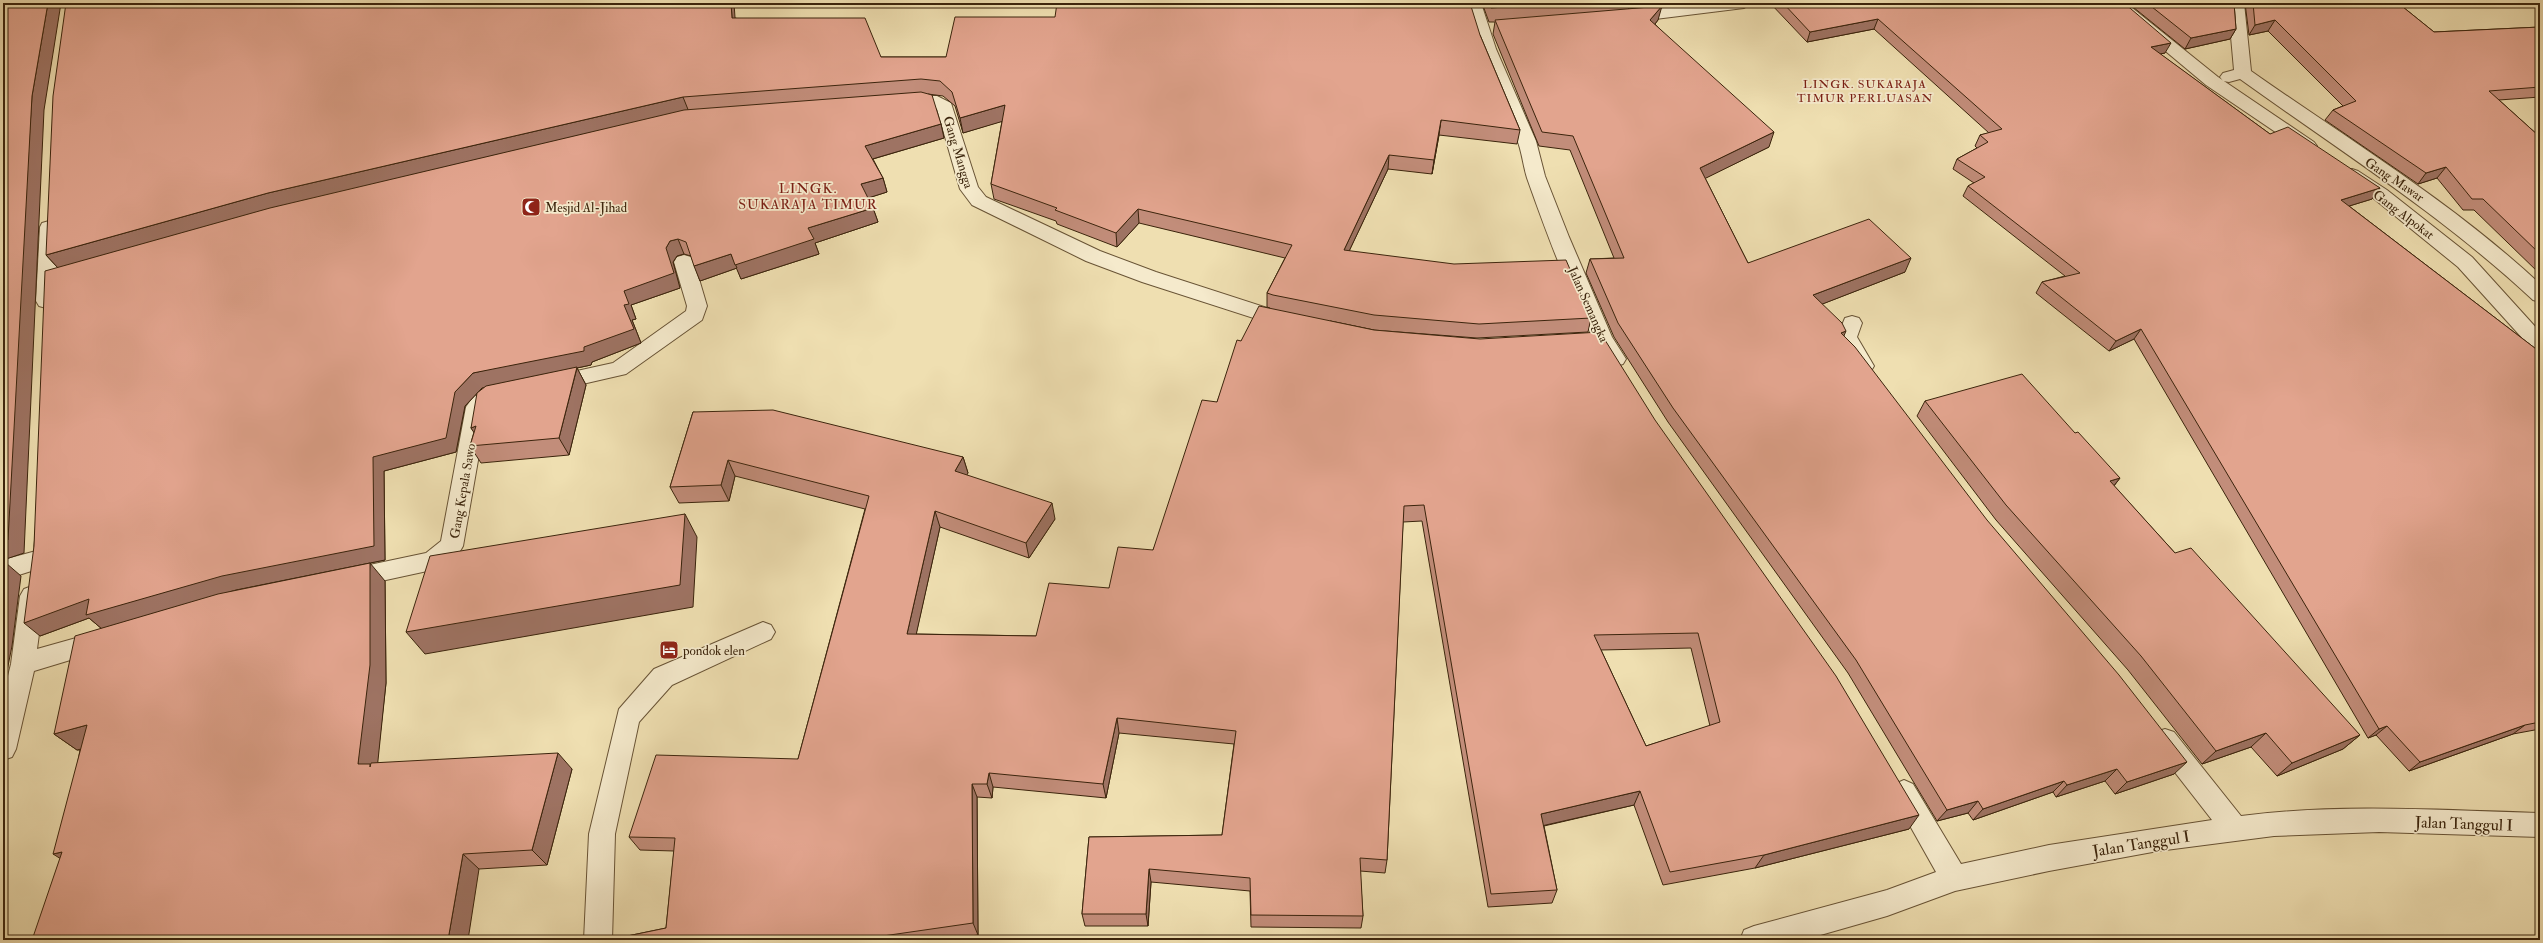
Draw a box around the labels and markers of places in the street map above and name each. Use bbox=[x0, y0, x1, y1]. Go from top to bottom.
mosque icon: Mesjid Al-Jihad bbox=[520, 196, 542, 218]
place label: Mesjid Al-Jihad bbox=[545, 200, 628, 216]
hotel icon: pondok elen bbox=[658, 639, 680, 661]
place label: pondok elen bbox=[682, 643, 745, 660]

